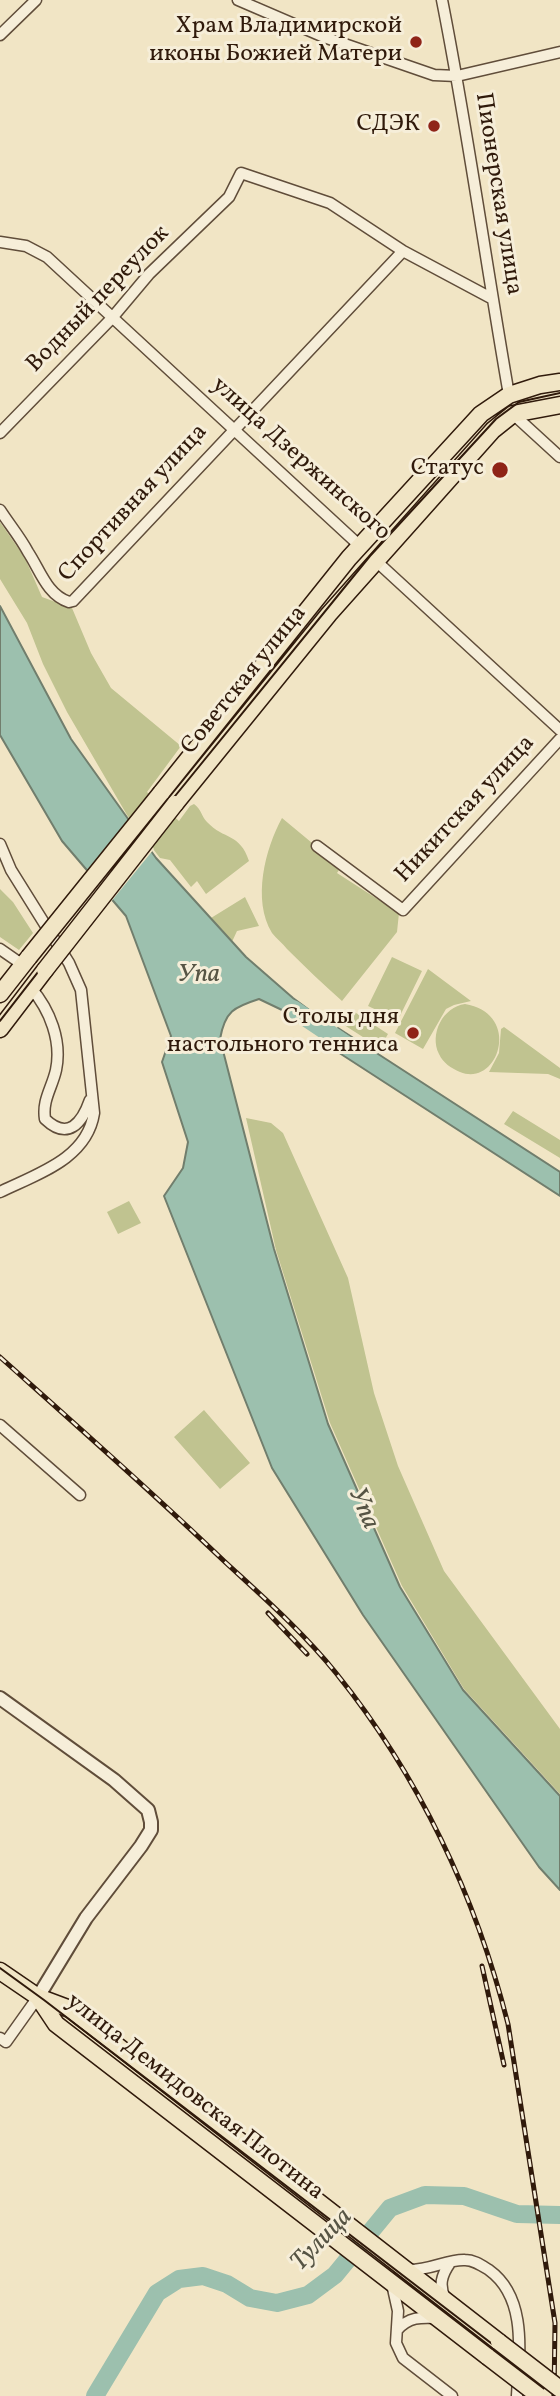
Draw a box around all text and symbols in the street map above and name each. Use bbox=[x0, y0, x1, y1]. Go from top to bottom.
place label: Храм Владимирской иконы Божией Матери bbox=[149, 14, 402, 70]
marker: Храм Владимирской иконы Божией Матери bbox=[408, 34, 424, 50]
street label: Пионерская улица bbox=[467, 91, 527, 297]
place label: СДЭК bbox=[356, 112, 420, 140]
marker: СДЭК bbox=[426, 118, 442, 134]
street label: Водный переулок bbox=[21, 220, 177, 380]
street label: улица Дзержинского bbox=[204, 372, 396, 548]
street label: Спортивная улица bbox=[53, 419, 215, 589]
place label: Статус bbox=[411, 456, 484, 484]
marker: Статус bbox=[490, 460, 510, 480]
street label: Советская улица bbox=[176, 601, 314, 761]
street label: Никитская улица bbox=[390, 730, 542, 890]
water label: Упа bbox=[178, 960, 220, 992]
place label: Cтолы дня настольного тенниса bbox=[167, 1005, 399, 1061]
marker: Cтолы дня настольного тенниса bbox=[405, 1025, 421, 1041]
water label: Упа bbox=[339, 1483, 385, 1535]
street label: улица Демидовская Плотина bbox=[59, 1988, 329, 2208]
water label: Тулица bbox=[286, 2203, 360, 2279]

